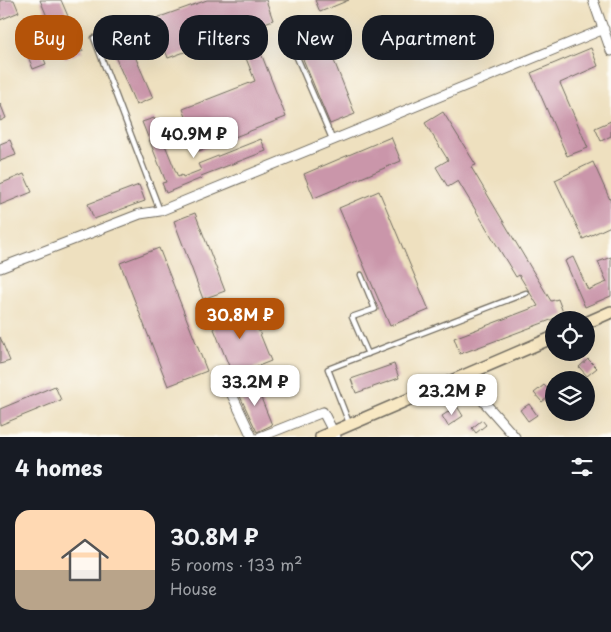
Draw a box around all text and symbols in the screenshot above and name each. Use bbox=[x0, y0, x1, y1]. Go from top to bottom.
chip: Buy bbox=[15, 15, 83, 60]
chip: Rent bbox=[93, 15, 169, 60]
chip: Filters bbox=[179, 15, 268, 60]
chip: New bbox=[278, 15, 352, 60]
chip: Apartment bbox=[362, 15, 494, 60]
pin: 40.9M ₽ bbox=[148, 116, 240, 159]
text: 40.9M ₽ bbox=[161, 121, 227, 145]
pin: 30.8M ₽ bbox=[194, 298, 286, 340]
text: 30.8M ₽ bbox=[206, 302, 274, 326]
map controls bbox=[545, 311, 595, 421]
button: locate bbox=[545, 311, 595, 361]
pin: 33.2M ₽ bbox=[209, 364, 301, 407]
text: 33.2M ₽ bbox=[222, 369, 288, 393]
button: layers bbox=[545, 371, 595, 421]
pin: 23.2M ₽ bbox=[406, 374, 498, 416]
text: 23.2M ₽ bbox=[418, 378, 486, 402]
text: 4 homes bbox=[15, 451, 102, 483]
icon: filters bbox=[568, 453, 596, 481]
text: 30.8M ₽ bbox=[170, 520, 259, 552]
icon: home bbox=[55, 530, 115, 590]
icon: heart bbox=[568, 546, 596, 574]
text: 5 rooms · 133 m² bbox=[170, 552, 303, 576]
text: House bbox=[170, 576, 217, 600]

